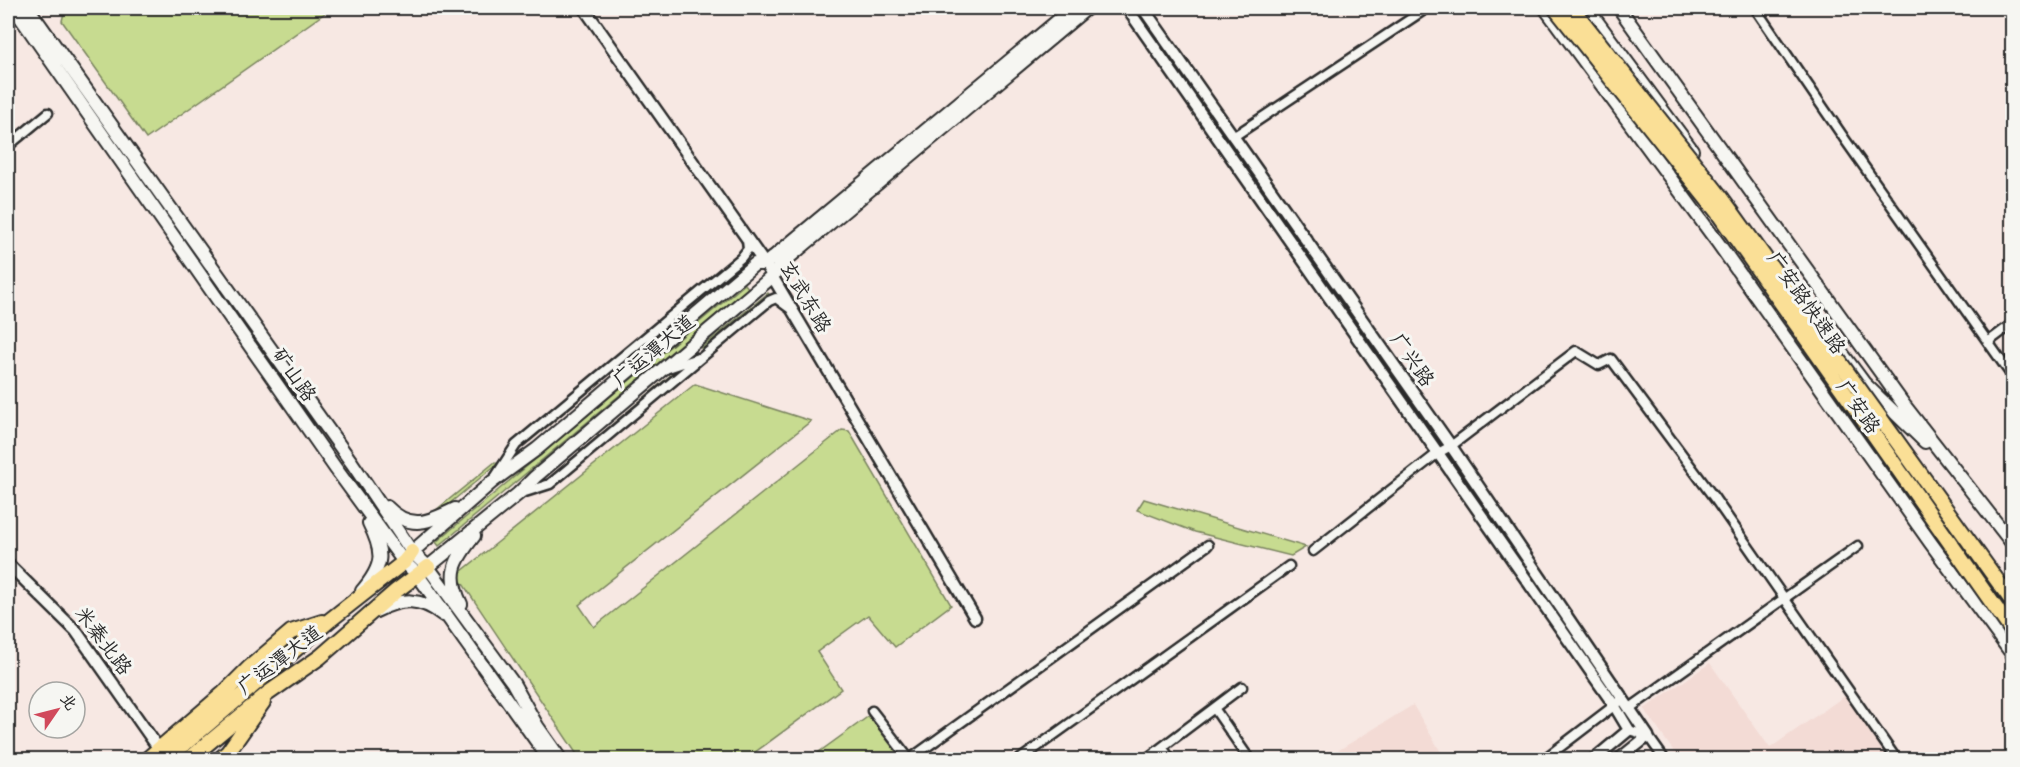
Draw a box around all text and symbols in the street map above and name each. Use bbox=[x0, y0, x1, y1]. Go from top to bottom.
street label: 广安路快速路 bbox=[1760, 246, 1852, 361]
street label: 玄武东路 bbox=[772, 256, 838, 339]
street label: 广运潭大道 bbox=[607, 308, 701, 394]
street label: 广兴路 bbox=[1383, 327, 1441, 393]
street label: 矿山路 bbox=[265, 342, 323, 408]
street label: 广安路 bbox=[1829, 374, 1887, 440]
street label: 米秦北路 bbox=[68, 601, 139, 682]
street label: 广运潭大道 bbox=[232, 619, 328, 701]
north arrow bbox=[27, 680, 87, 740]
text: 北 bbox=[55, 689, 82, 715]

